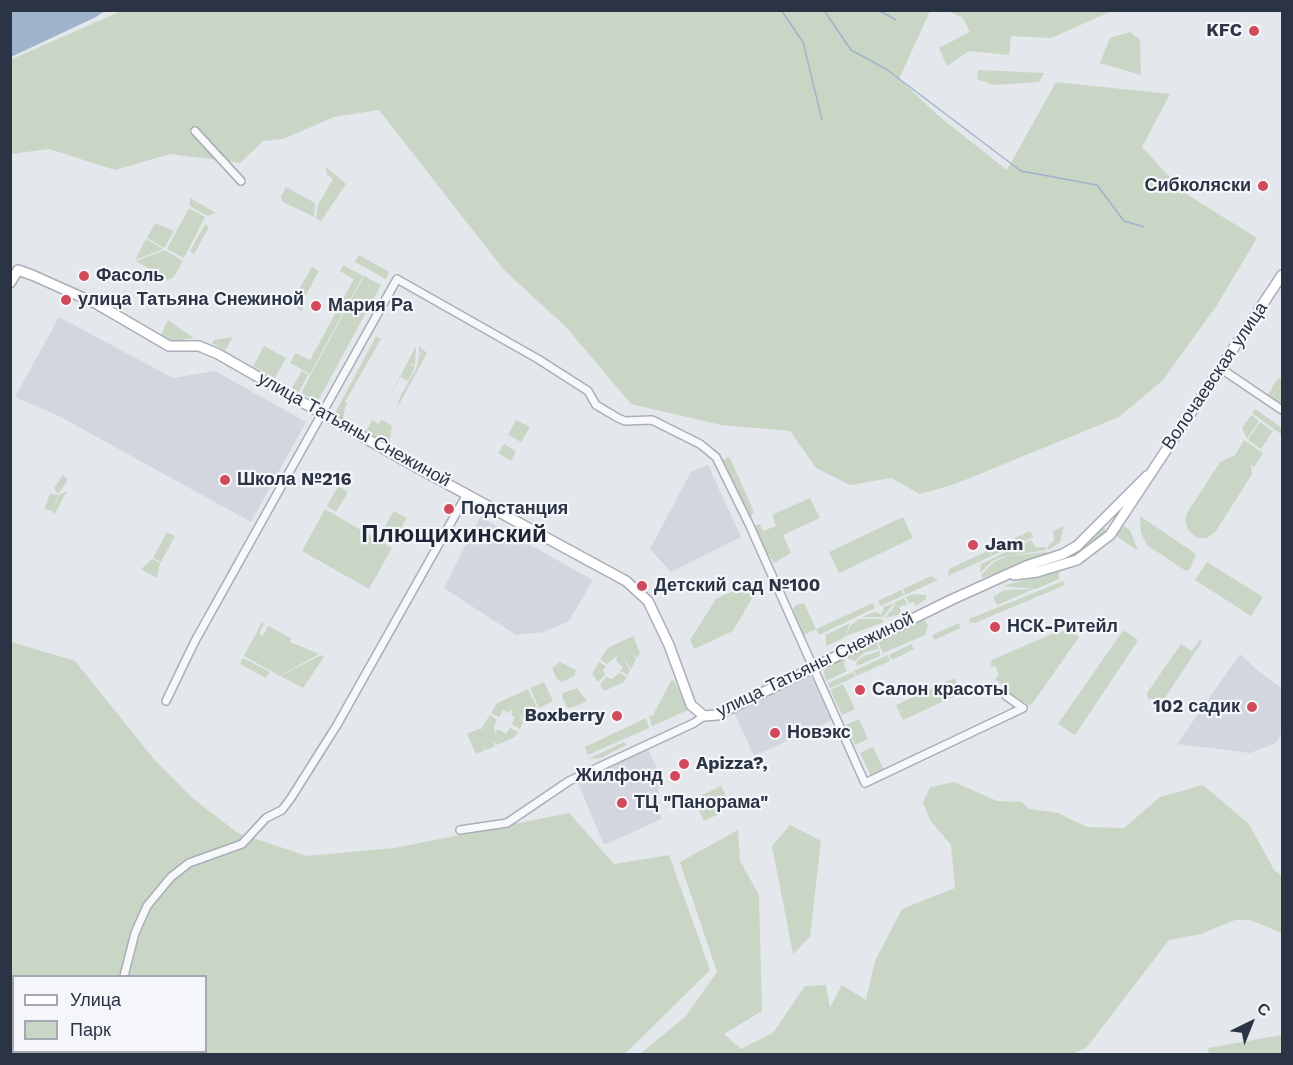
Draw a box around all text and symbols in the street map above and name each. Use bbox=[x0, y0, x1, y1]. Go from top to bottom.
place label: KFC bbox=[1206, 20, 1242, 42]
marker: KFC bbox=[1247, 24, 1261, 38]
place label: Сибколяски bbox=[1144, 175, 1251, 197]
marker: Сибколяски bbox=[1256, 179, 1270, 193]
place label: Фасоль bbox=[96, 265, 164, 287]
marker: Фасоль bbox=[77, 269, 91, 283]
place label: улица Татьяна Снежиной bbox=[78, 289, 304, 311]
marker: улица Татьяна Снежиной bbox=[59, 293, 73, 307]
place label: Мария Ра bbox=[328, 295, 413, 317]
street label: Волочаевская улица bbox=[1158, 298, 1272, 454]
marker: Мария Ра bbox=[309, 299, 323, 313]
street label: улица Татьяны Снежиной bbox=[254, 368, 454, 492]
place label: Школа №216 bbox=[237, 469, 352, 491]
marker: Школа №216 bbox=[218, 473, 232, 487]
place label: Подстанция bbox=[461, 498, 568, 520]
marker: Подстанция bbox=[442, 502, 456, 516]
district label: Плющихинский bbox=[361, 521, 547, 549]
place label: Jam bbox=[985, 534, 1023, 556]
marker: Jam bbox=[966, 538, 980, 552]
place label: Детский сад №100 bbox=[654, 575, 820, 597]
marker: Детский сад №100 bbox=[635, 579, 649, 593]
street label: улица Татьяны Снежиной bbox=[713, 608, 917, 722]
place label: НСК-Ритейл bbox=[1007, 616, 1118, 638]
marker: НСК-Ритейл bbox=[988, 620, 1002, 634]
place label: Салон красоты bbox=[872, 679, 1008, 701]
marker: Салон красоты bbox=[853, 683, 867, 697]
place label: 102 садик bbox=[1153, 696, 1240, 718]
marker: 102 садик bbox=[1245, 700, 1259, 714]
place label: Boxberry bbox=[524, 705, 605, 727]
marker: Boxberry bbox=[610, 709, 624, 723]
place label: Новэкс bbox=[787, 722, 851, 744]
marker: Новэкс bbox=[768, 726, 782, 740]
place label: Apizza?, bbox=[696, 753, 768, 775]
marker: Apizza?, bbox=[677, 757, 691, 771]
place label: Жилфонд bbox=[575, 765, 663, 787]
marker: Жилфонд bbox=[668, 769, 682, 783]
place label: ТЦ "Панорама" bbox=[634, 792, 768, 814]
marker: ТЦ "Панорама" bbox=[615, 796, 629, 810]
legend bbox=[12, 975, 207, 1053]
text: Улица bbox=[70, 989, 121, 1010]
north arrow bbox=[1221, 993, 1281, 1053]
text: С bbox=[1253, 999, 1274, 1020]
text: Парк bbox=[70, 1019, 111, 1040]

